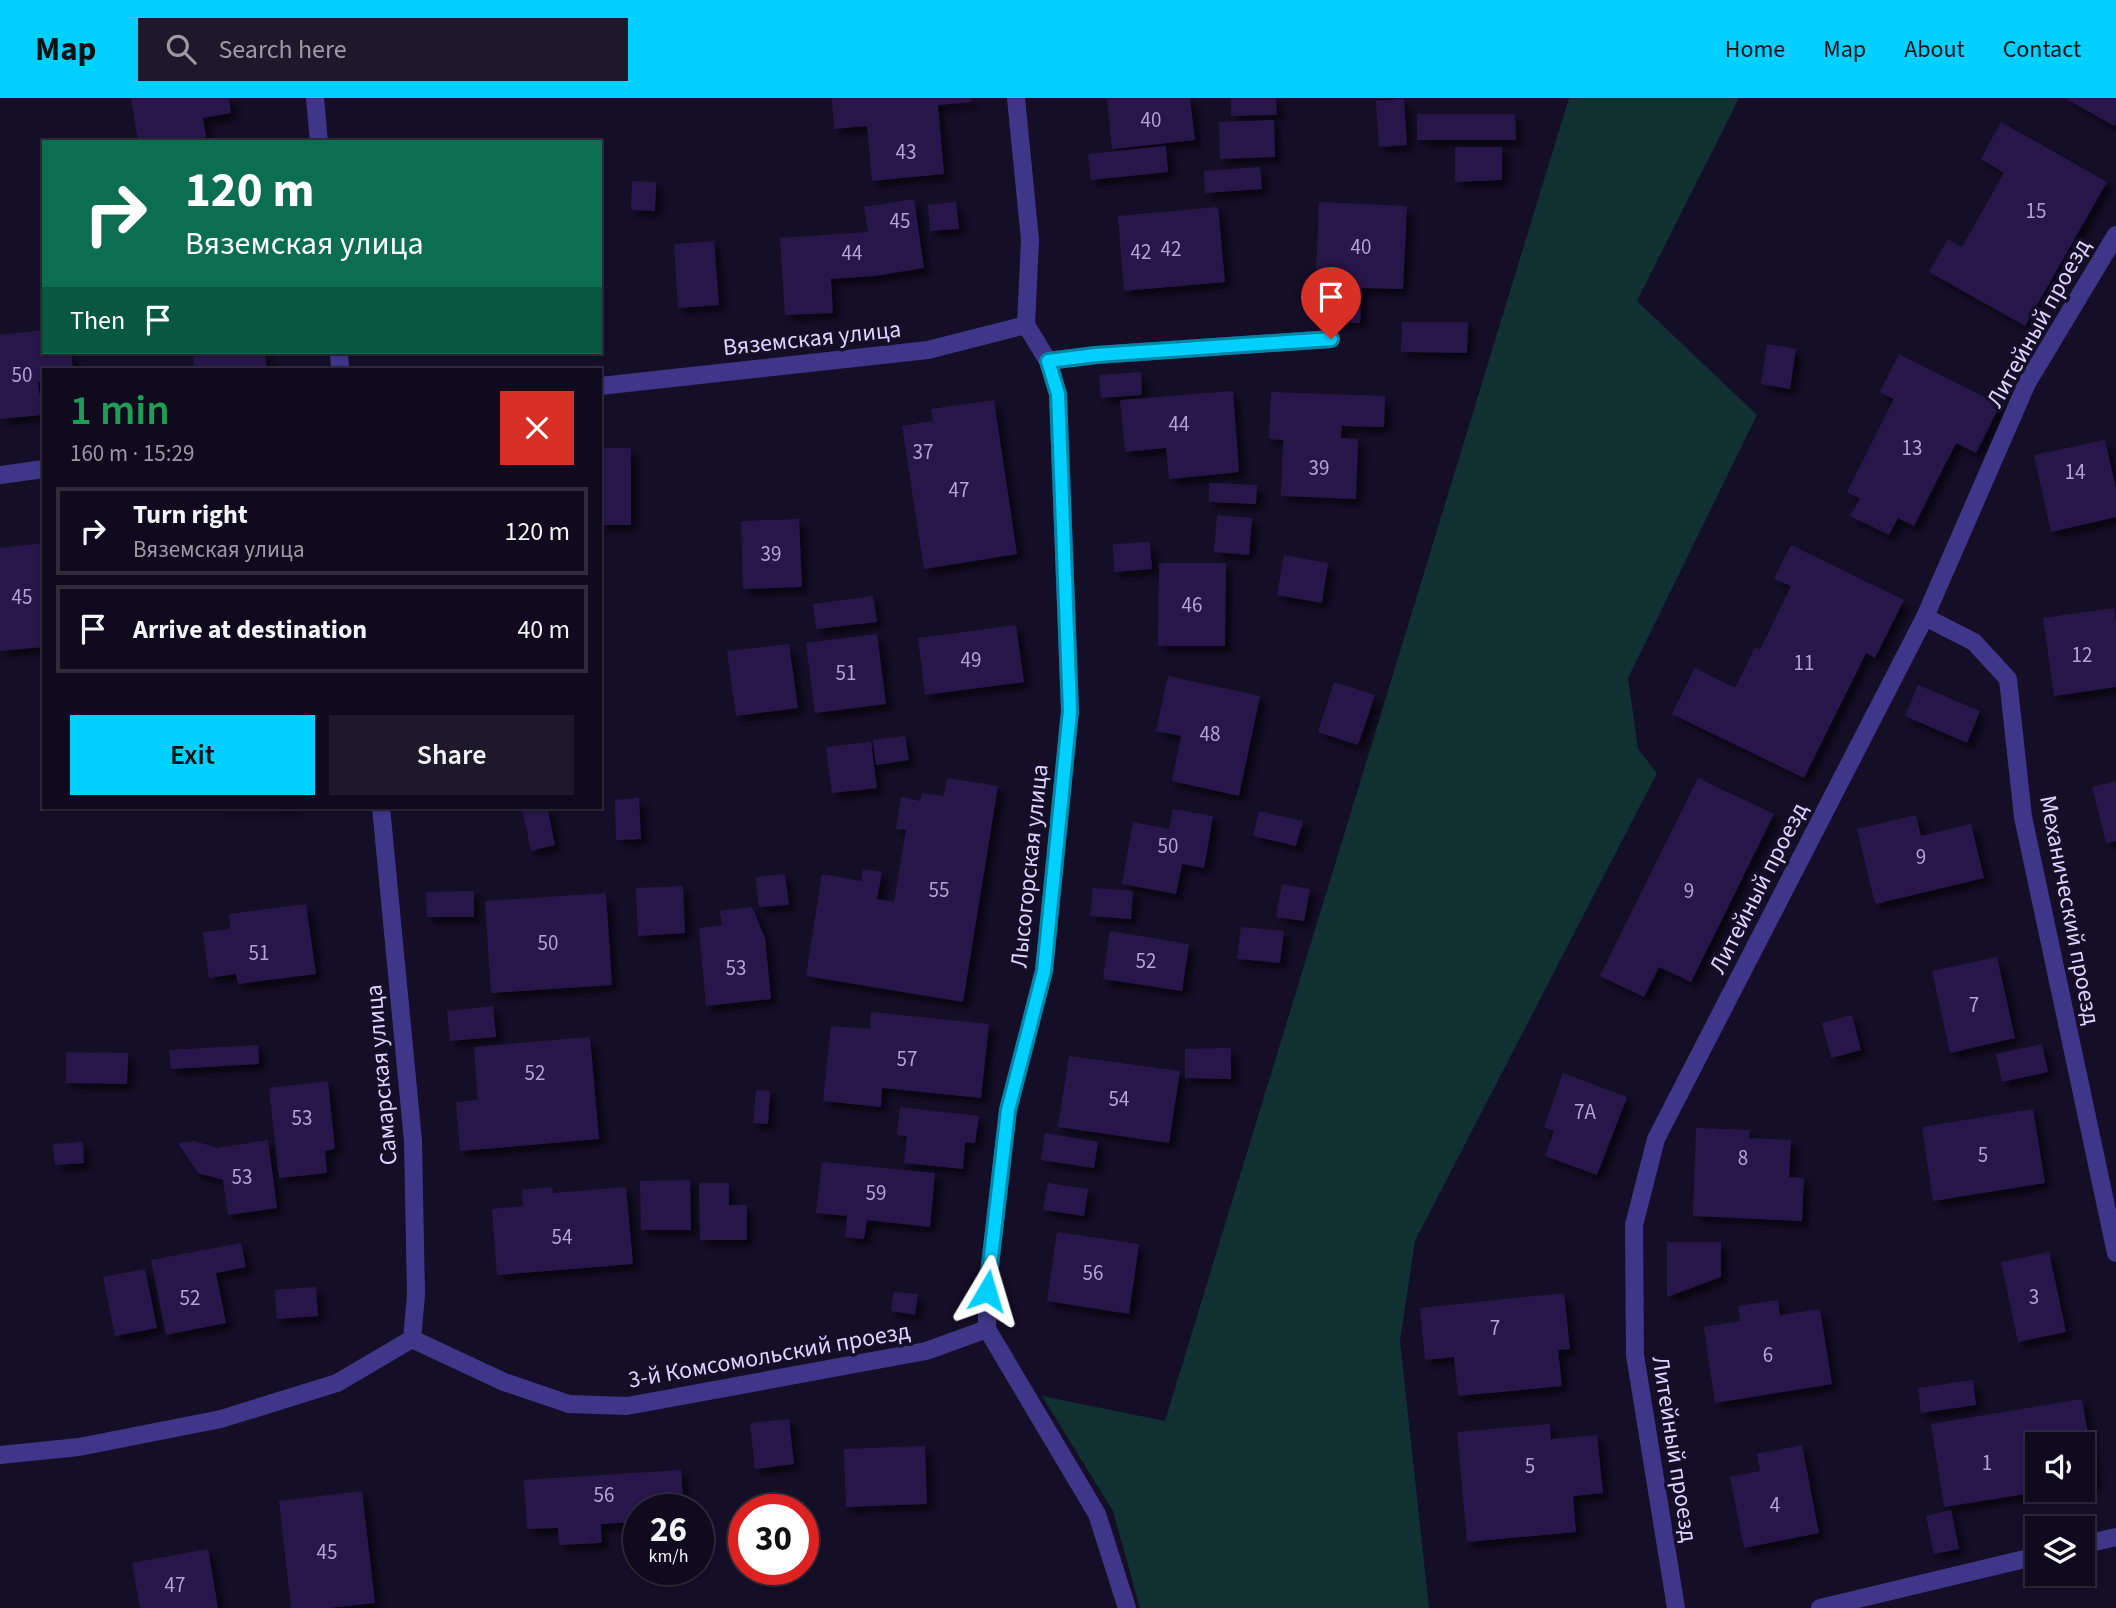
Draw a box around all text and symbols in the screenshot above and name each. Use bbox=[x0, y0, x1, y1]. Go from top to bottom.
search box bbox=[138, 18, 628, 81]
text: Map bbox=[35, 26, 96, 73]
icon: search bbox=[162, 30, 200, 68]
text: Search here bbox=[218, 31, 347, 68]
text: Home bbox=[1725, 32, 1785, 67]
text: Map bbox=[1823, 32, 1866, 67]
text: About bbox=[1904, 32, 1965, 67]
text: Contact bbox=[2003, 32, 2081, 67]
house number: 40 bbox=[1141, 105, 1161, 135]
house number: 43 bbox=[896, 137, 916, 167]
text: 120 m bbox=[185, 156, 314, 226]
icon: right bbox=[70, 168, 161, 259]
house number: 15 bbox=[2026, 196, 2046, 226]
house number: 45 bbox=[890, 206, 910, 236]
text: Вяземская улица bbox=[185, 221, 424, 267]
house number: 40 bbox=[1351, 232, 1371, 262]
street label: Литейный проезд bbox=[1978, 232, 2099, 414]
house number: 42 bbox=[1161, 234, 1181, 264]
house number: 42 bbox=[1131, 237, 1151, 267]
house number: 44 bbox=[842, 238, 862, 268]
pin bbox=[1301, 267, 1361, 339]
icon: arrive bbox=[1312, 278, 1350, 316]
icon: arrive bbox=[139, 301, 177, 339]
text: Then bbox=[70, 302, 125, 339]
street label: Вяземская улица bbox=[721, 312, 903, 365]
house number: 50 bbox=[12, 360, 32, 390]
text: 1 min bbox=[70, 381, 170, 441]
button: close bbox=[500, 391, 574, 465]
house number: 44 bbox=[1169, 409, 1189, 439]
house number: 13 bbox=[1902, 433, 1922, 463]
text: 160 m · 15:29 bbox=[70, 437, 194, 470]
house number: 37 bbox=[913, 437, 933, 467]
house number: 39 bbox=[1309, 453, 1329, 483]
house number: 14 bbox=[2065, 457, 2085, 487]
house number: 47 bbox=[949, 475, 969, 505]
text: Turn right bbox=[133, 496, 248, 533]
icon: right bbox=[74, 512, 112, 550]
text: 120 m bbox=[504, 513, 570, 550]
text: Вяземская улица bbox=[133, 533, 305, 566]
house number: 39 bbox=[761, 539, 781, 569]
house number: 45 bbox=[12, 582, 32, 612]
house number: 46 bbox=[1182, 590, 1202, 620]
icon: arrive bbox=[74, 610, 112, 648]
text: Arrive at destination bbox=[133, 611, 367, 648]
text: 40 m bbox=[517, 611, 570, 648]
house number: 12 bbox=[2072, 640, 2092, 670]
house number: 49 bbox=[961, 645, 981, 675]
house number: 11 bbox=[1794, 648, 1814, 678]
house number: 51 bbox=[836, 658, 856, 688]
button: Exit bbox=[70, 715, 315, 795]
button: Share bbox=[329, 715, 574, 795]
house number: 48 bbox=[1200, 719, 1220, 749]
street label: Лысогорская улица bbox=[1001, 762, 1058, 970]
street label: Механический проезд bbox=[2030, 792, 2109, 1028]
street label: Литейный проезд bbox=[1700, 796, 1817, 980]
house number: 50 bbox=[1158, 831, 1178, 861]
house number: 9 bbox=[1916, 842, 1926, 872]
house number: 55 bbox=[929, 875, 949, 905]
house number: 9 bbox=[1684, 876, 1694, 906]
house number: 50 bbox=[538, 928, 558, 958]
house number: 51 bbox=[249, 938, 269, 968]
house number: 52 bbox=[1136, 946, 1156, 976]
house number: 53 bbox=[726, 953, 746, 983]
street label: Самарская улица bbox=[356, 983, 407, 1167]
house number: 7 bbox=[1969, 990, 1979, 1020]
house number: 57 bbox=[897, 1044, 917, 1074]
house number: 52 bbox=[525, 1058, 545, 1088]
house number: 54 bbox=[1109, 1084, 1129, 1114]
house number: 7А bbox=[1574, 1097, 1596, 1127]
house number: 53 bbox=[292, 1103, 312, 1133]
house number: 5 bbox=[1978, 1140, 1988, 1170]
house number: 8 bbox=[1738, 1143, 1748, 1173]
house number: 53 bbox=[232, 1162, 252, 1192]
house number: 59 bbox=[866, 1178, 886, 1208]
house number: 54 bbox=[552, 1222, 572, 1252]
position arrow bbox=[950, 1254, 1024, 1328]
house number: 56 bbox=[1083, 1258, 1103, 1288]
house number: 3 bbox=[2029, 1282, 2039, 1312]
house number: 52 bbox=[180, 1283, 200, 1313]
street label: 3-й Комсомольский проезд bbox=[625, 1313, 913, 1398]
house number: 7 bbox=[1490, 1313, 1500, 1343]
house number: 6 bbox=[1763, 1340, 1773, 1370]
street label: Литейный проезд bbox=[1643, 1353, 1707, 1545]
map controls bbox=[2025, 1432, 2095, 1586]
button: sound bbox=[2025, 1432, 2095, 1502]
house number: 1 bbox=[1982, 1448, 1992, 1478]
house number: 5 bbox=[1525, 1451, 1535, 1481]
house number: 56 bbox=[594, 1480, 614, 1510]
house number: 4 bbox=[1770, 1490, 1780, 1520]
speed limit sign: 30 bbox=[728, 1494, 819, 1585]
text: 26 bbox=[650, 1505, 687, 1555]
button: layers bbox=[2025, 1516, 2095, 1586]
house number: 45 bbox=[317, 1537, 337, 1567]
text: km/h bbox=[649, 1544, 688, 1569]
house number: 47 bbox=[165, 1570, 185, 1600]

